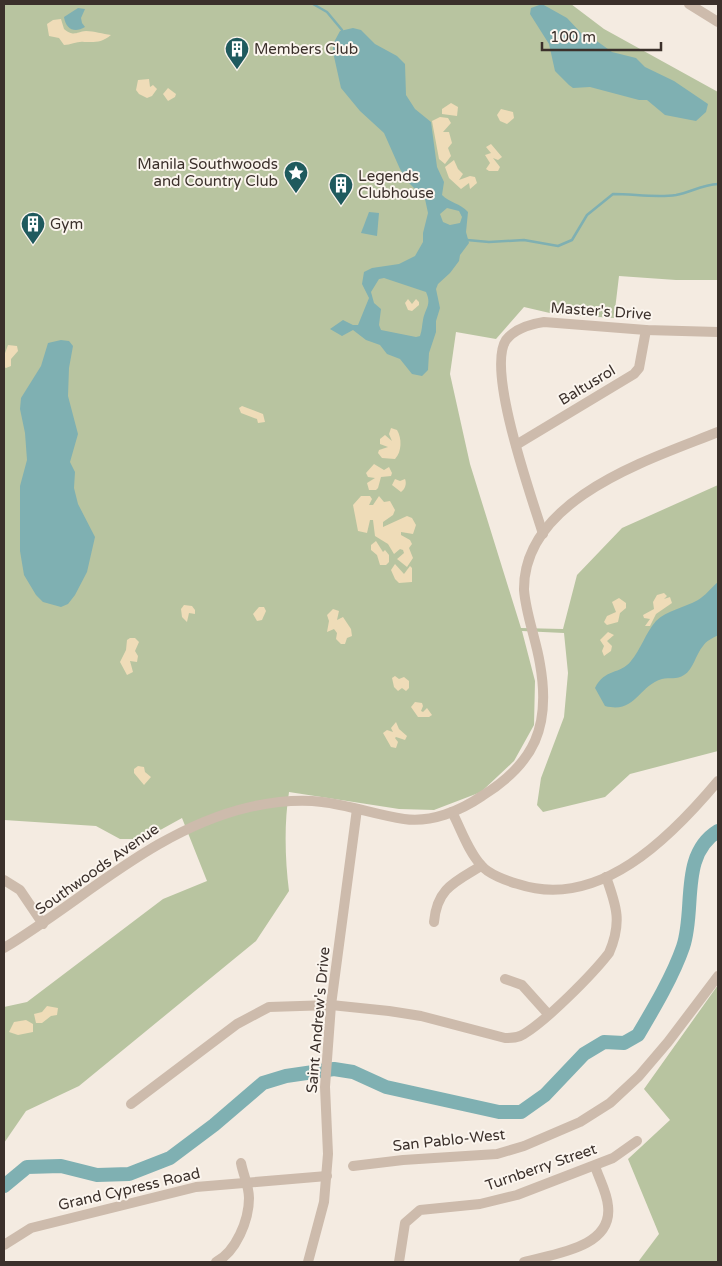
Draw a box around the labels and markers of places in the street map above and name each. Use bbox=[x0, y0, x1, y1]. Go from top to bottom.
building icon: Members Club bbox=[224, 36, 250, 70]
place label: Members Club bbox=[254, 40, 358, 58]
place label: Manila Southwoods and Country Club bbox=[137, 155, 278, 190]
place icon: Manila Southwoods and Country Club bbox=[283, 160, 309, 194]
place label: Legends Clubhouse bbox=[358, 167, 434, 202]
building icon: Legends Clubhouse bbox=[328, 172, 354, 206]
building icon: Gym bbox=[20, 211, 46, 245]
place label: Gym bbox=[50, 215, 83, 233]

